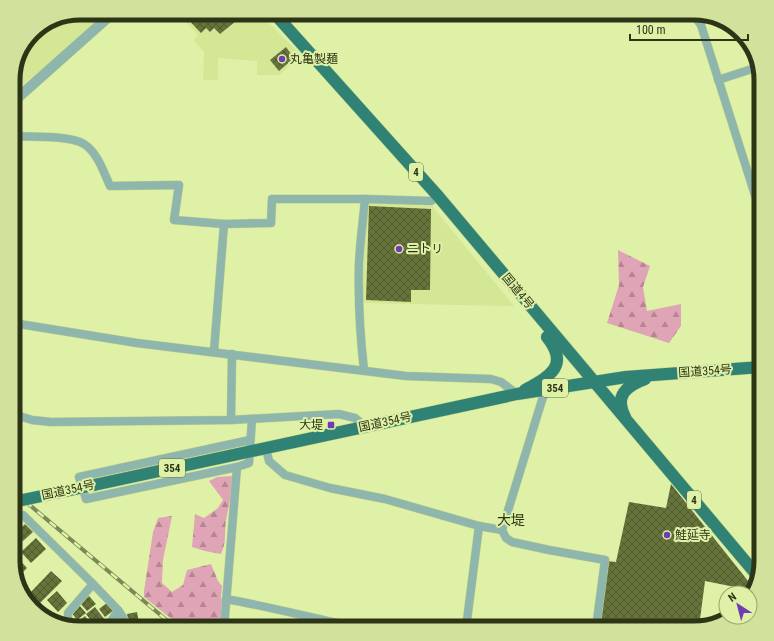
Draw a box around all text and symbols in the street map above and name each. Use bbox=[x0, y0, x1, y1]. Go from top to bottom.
scale bar bbox=[630, 16, 748, 42]
text: 100 m bbox=[636, 23, 666, 37]
place label: 丸亀製麺 bbox=[290, 52, 338, 66]
marker: 丸亀製麺 bbox=[277, 54, 287, 64]
road number: 4 bbox=[409, 163, 423, 181]
place label: ニトリ bbox=[407, 242, 443, 256]
marker: ニトリ bbox=[394, 244, 404, 254]
street label: 国道4号 bbox=[499, 270, 537, 312]
street label: 国道354号 bbox=[678, 362, 732, 380]
road number: 354 bbox=[542, 379, 568, 397]
street label: 国道354号 bbox=[357, 410, 413, 434]
place label: 大堤 bbox=[299, 418, 323, 432]
marker: 大堤 bbox=[326, 420, 336, 430]
road number: 354 bbox=[159, 459, 185, 477]
street label: 国道354号 bbox=[40, 478, 96, 502]
road number: 4 bbox=[687, 491, 701, 509]
district label: 大堤 bbox=[497, 512, 525, 528]
place label: 鮭延寺 bbox=[675, 528, 711, 542]
marker: 鮭延寺 bbox=[662, 530, 672, 540]
north arrow bbox=[718, 585, 758, 625]
text: N bbox=[726, 590, 739, 605]

